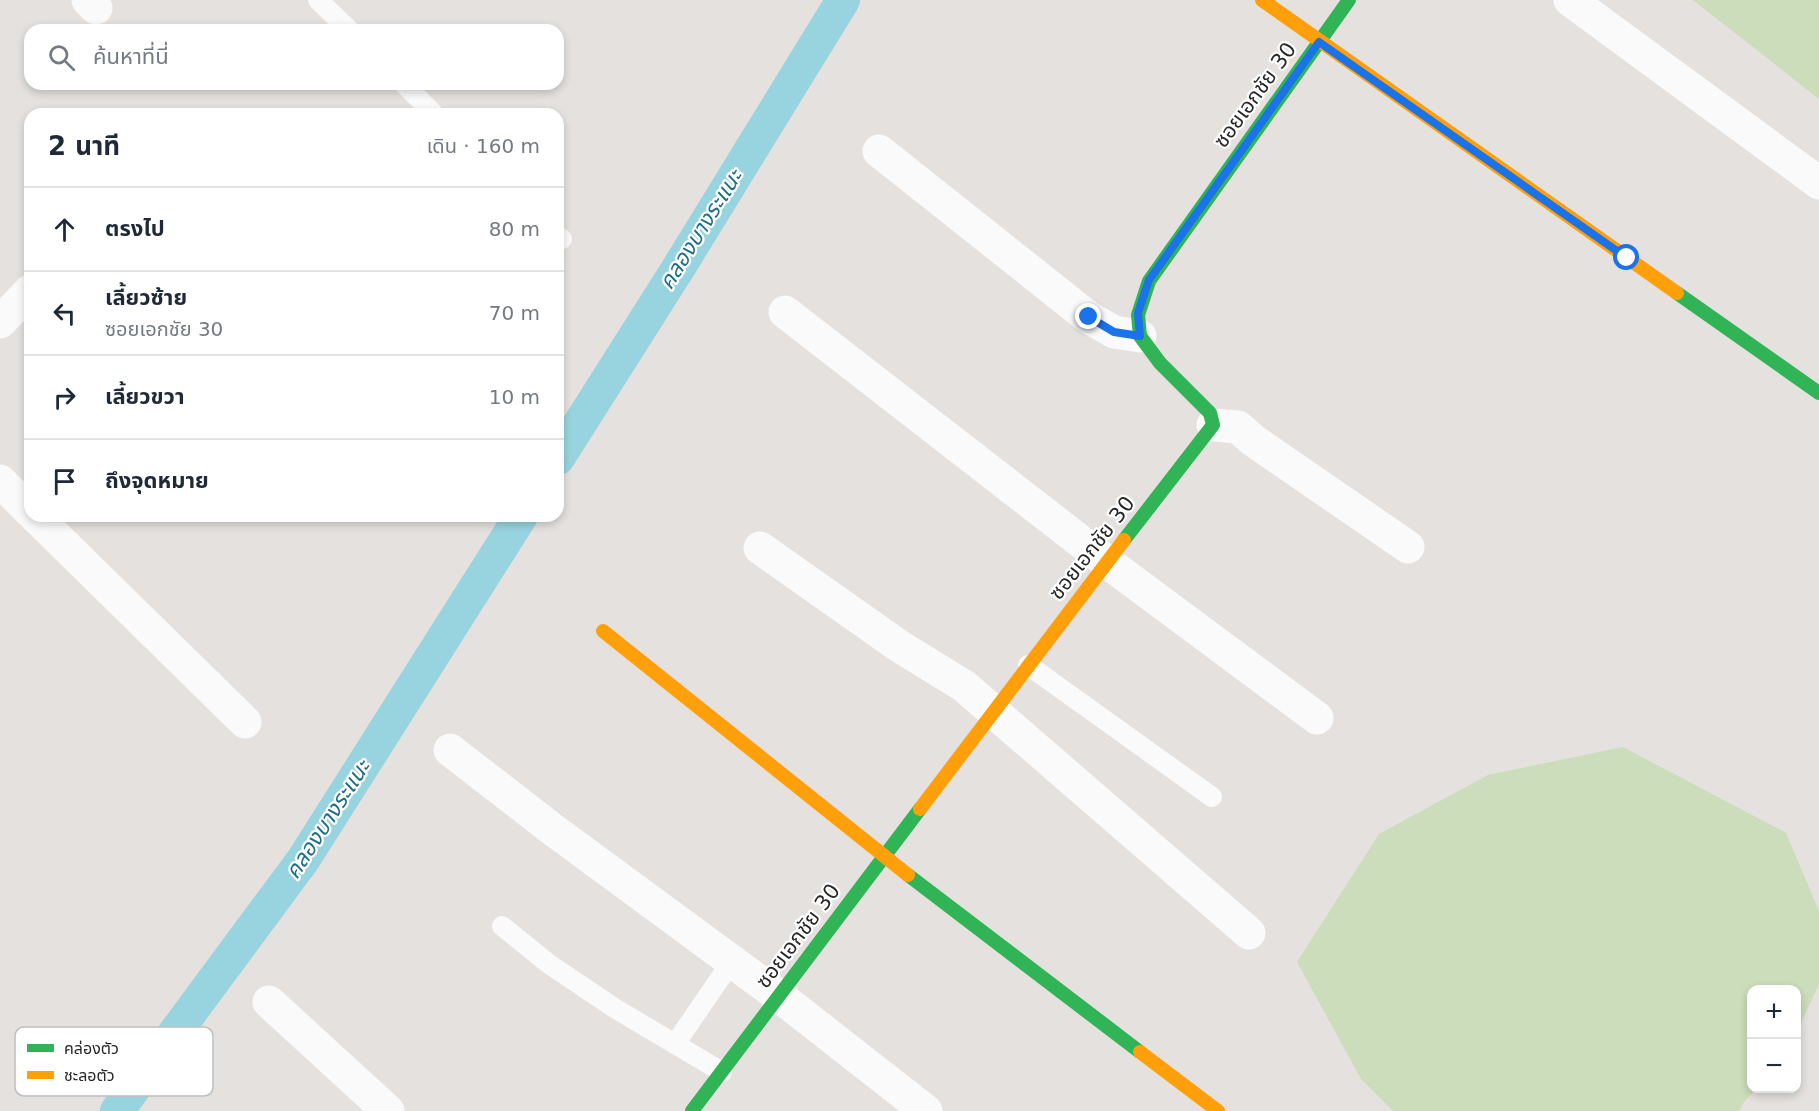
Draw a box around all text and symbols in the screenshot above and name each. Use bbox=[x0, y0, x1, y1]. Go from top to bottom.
search box bbox=[24, 24, 564, 90]
street label: ซอยเอกชัย 30 bbox=[1209, 38, 1301, 152]
icon: search bbox=[45, 41, 78, 74]
text: ค้นหาที่นี่ bbox=[93, 44, 169, 69]
text: 2 นาที bbox=[48, 131, 120, 161]
text: เดิน · 160 m bbox=[427, 134, 540, 158]
water label: คลองบางระแนะ bbox=[654, 164, 748, 294]
icon: ahead bbox=[48, 213, 81, 246]
text: ตรงไป bbox=[105, 216, 165, 241]
text: 80 m bbox=[489, 217, 540, 241]
route start bbox=[1613, 244, 1639, 270]
text: เลี้ยวซ้าย bbox=[105, 285, 187, 310]
icon: left bbox=[48, 297, 81, 330]
text: 70 m bbox=[489, 301, 540, 325]
route end bbox=[1075, 303, 1101, 329]
text: ซอยเอกชัย 30 bbox=[105, 317, 223, 341]
icon: right bbox=[48, 381, 81, 414]
text: เลี้ยวขวา bbox=[105, 384, 185, 409]
text: 10 m bbox=[489, 385, 540, 409]
icon: arrive bbox=[48, 465, 81, 498]
text: ถึงจุดหมาย bbox=[105, 468, 209, 493]
street label: ซอยเอกชัย 30 bbox=[1044, 492, 1140, 604]
water label: คลองบางระแนะ bbox=[280, 754, 376, 883]
street label: ซอยเอกชัย 30 bbox=[751, 879, 845, 993]
map controls bbox=[1747, 985, 1801, 1093]
button: + bbox=[1747, 985, 1801, 1039]
legend bbox=[15, 1027, 213, 1096]
text: คล่องตัว bbox=[64, 1039, 119, 1058]
button: − bbox=[1747, 1039, 1801, 1093]
text: ชะลอตัว bbox=[64, 1066, 115, 1085]

